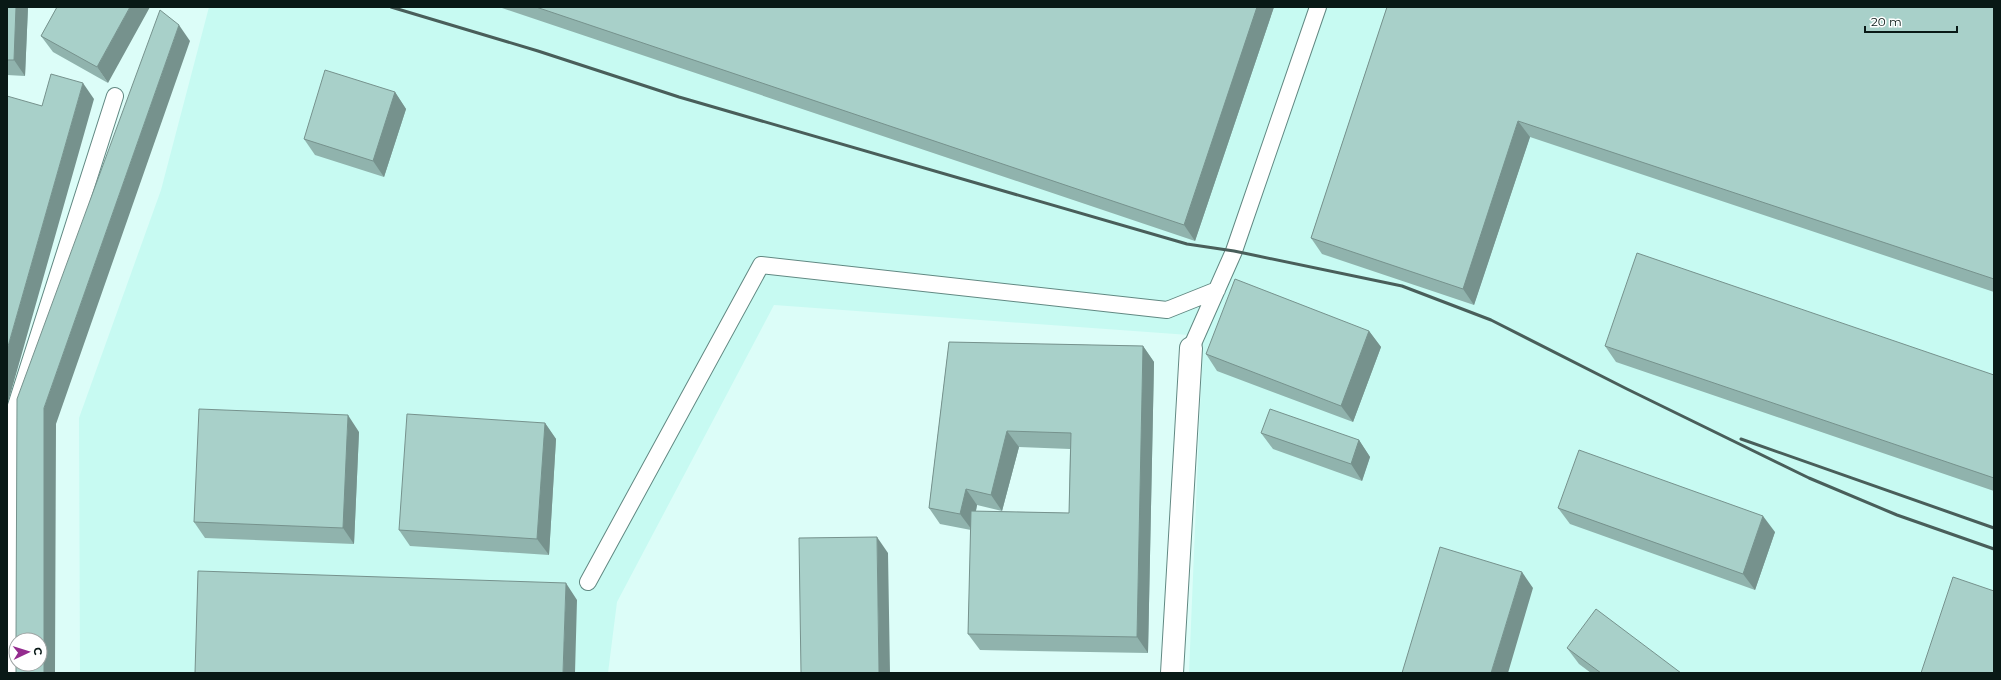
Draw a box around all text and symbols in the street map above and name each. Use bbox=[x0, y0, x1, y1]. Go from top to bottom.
scale bar bbox=[1865, 8, 1957, 34]
text: 20 m bbox=[1871, 14, 1902, 29]
north arrow bbox=[8, 632, 48, 672]
text: С bbox=[31, 647, 45, 656]

